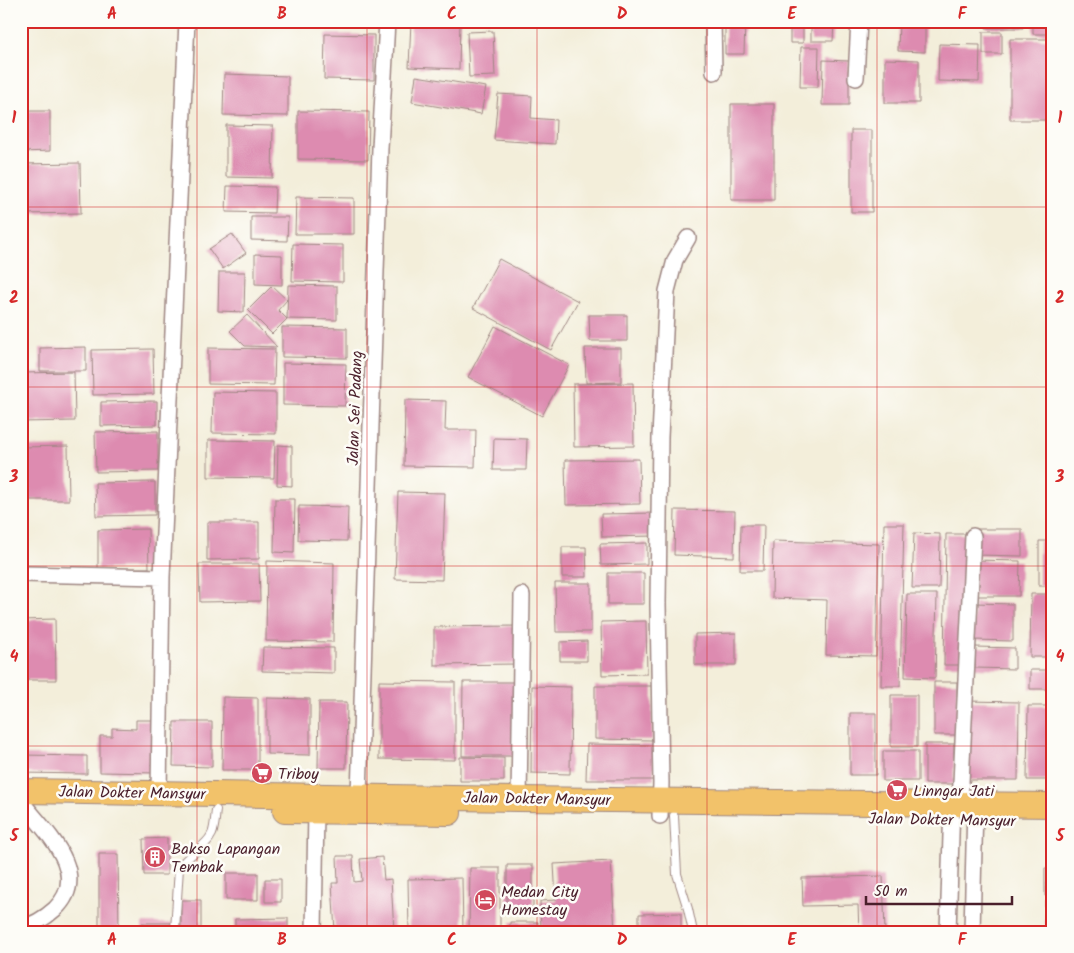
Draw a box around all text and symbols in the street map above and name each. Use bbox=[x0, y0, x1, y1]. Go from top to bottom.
text: A bbox=[107, 2, 117, 27]
text: B bbox=[277, 2, 287, 27]
text: C bbox=[447, 2, 457, 27]
text: D bbox=[617, 2, 628, 27]
text: E bbox=[788, 2, 798, 27]
text: F bbox=[958, 2, 968, 27]
text: 1 bbox=[12, 106, 17, 131]
text: 1 bbox=[1058, 106, 1063, 131]
text: 2 bbox=[9, 286, 19, 311]
text: 2 bbox=[1055, 286, 1065, 311]
street label: Jalan Sei Padang bbox=[341, 350, 370, 466]
text: 3 bbox=[9, 465, 19, 490]
text: 3 bbox=[1055, 465, 1065, 490]
text: 4 bbox=[10, 645, 19, 670]
text: 4 bbox=[1056, 645, 1065, 670]
supermarket icon: Triboy bbox=[250, 761, 274, 785]
place label: Triboy bbox=[278, 762, 319, 787]
supermarket icon: Linngar Jati bbox=[885, 778, 909, 802]
place label: Linngar Jati bbox=[913, 779, 996, 804]
street label: Jalan Dokter Mansyur bbox=[58, 780, 208, 807]
street label: Jalan Dokter Mansyur bbox=[463, 786, 613, 813]
street label: Jalan Dokter Mansyur bbox=[868, 807, 1018, 834]
text: 5 bbox=[9, 824, 20, 849]
text: 5 bbox=[1055, 824, 1066, 849]
place label: Bakso Lapangan Tembak bbox=[171, 837, 280, 880]
building icon: Bakso Lapangan Tembak bbox=[143, 845, 167, 869]
scale bar bbox=[866, 873, 1013, 905]
place label: Medan City Homestay bbox=[501, 880, 579, 923]
text: 50 m bbox=[874, 880, 908, 904]
hotel icon: Medan City Homestay bbox=[473, 888, 497, 912]
text: A bbox=[107, 928, 117, 953]
text: B bbox=[277, 928, 287, 953]
text: C bbox=[447, 928, 457, 953]
text: D bbox=[617, 928, 628, 953]
text: E bbox=[788, 928, 798, 953]
text: F bbox=[958, 928, 968, 953]

